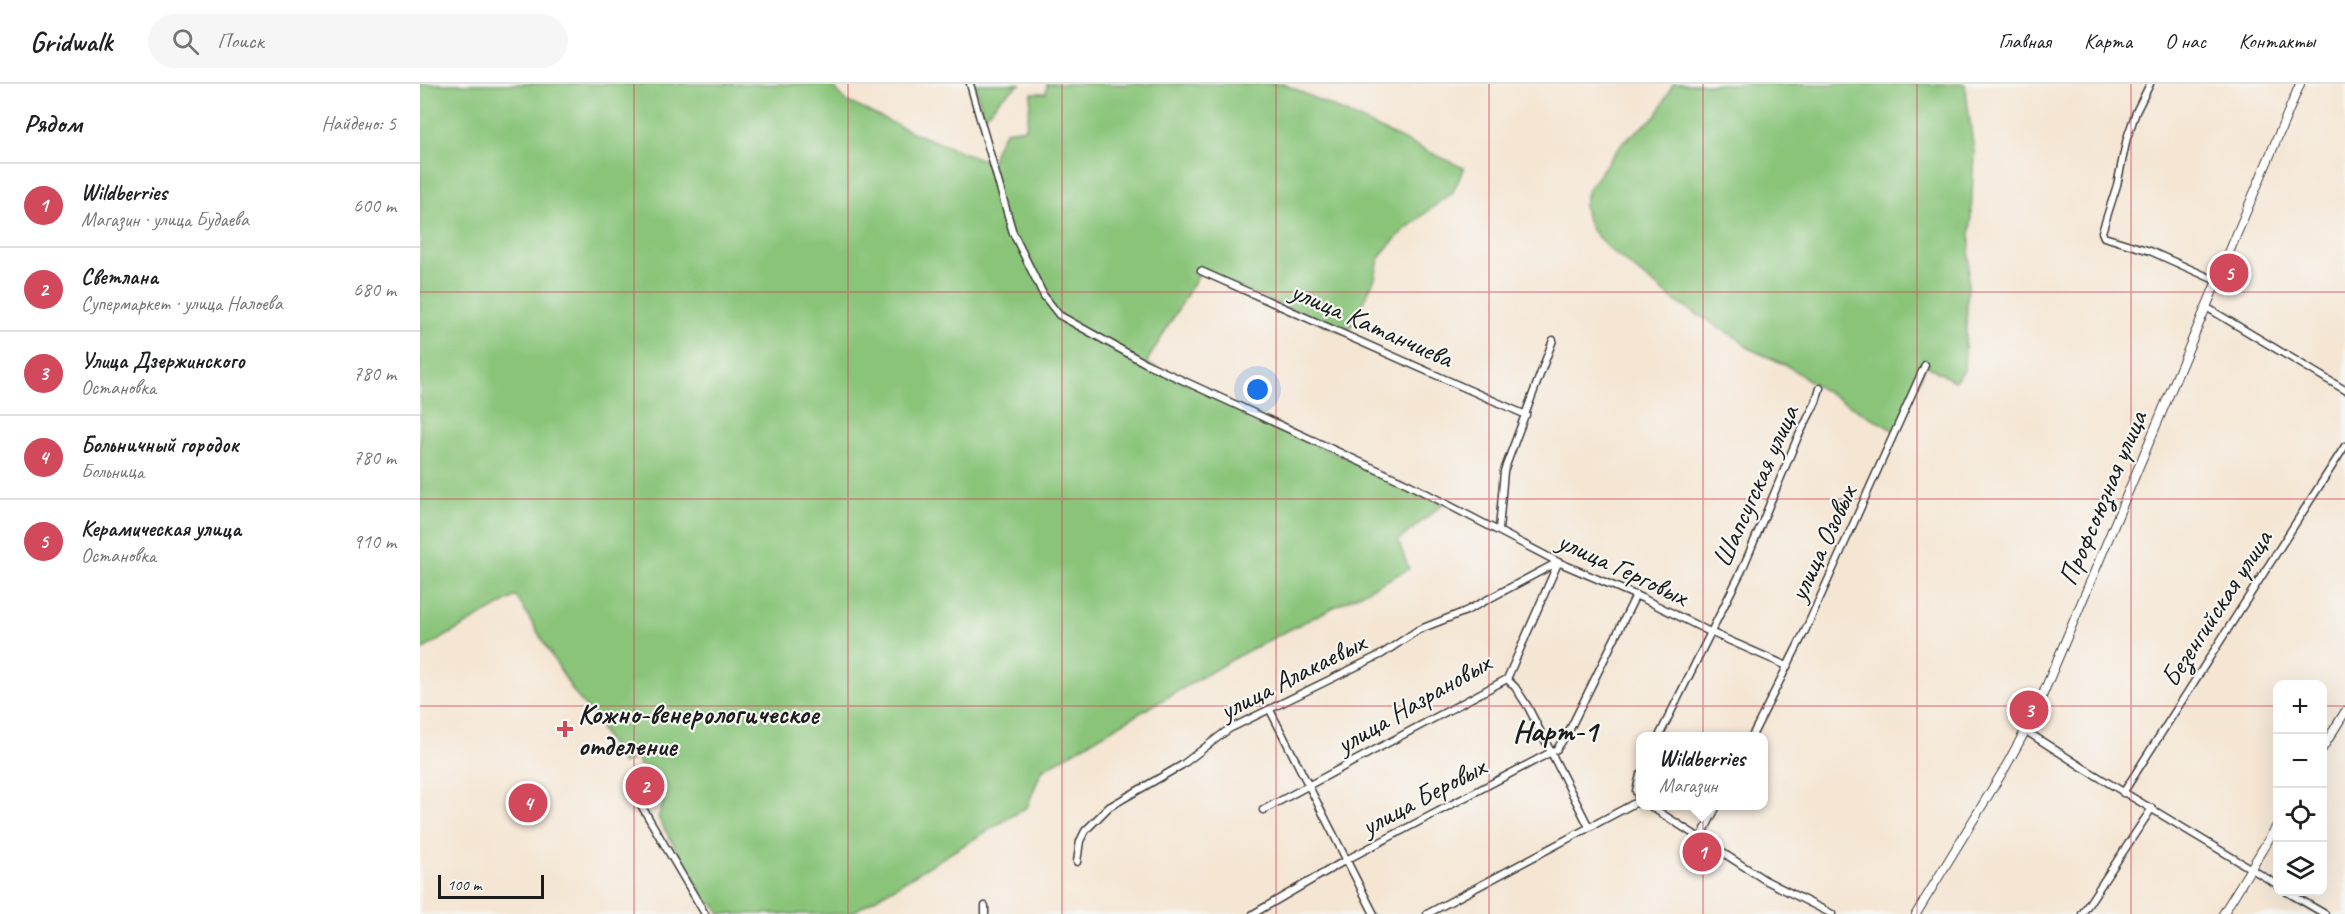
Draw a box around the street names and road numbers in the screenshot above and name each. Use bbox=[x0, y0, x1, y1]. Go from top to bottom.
street label: улица Катанчиева bbox=[1284, 272, 1460, 376]
street label: Шапсугская улица bbox=[1704, 398, 1807, 572]
street label: Профсоюзная улица bbox=[2050, 404, 2156, 591]
street label: улица Озовых bbox=[1779, 478, 1865, 608]
street label: улица Герговых bbox=[1551, 522, 1696, 614]
street label: Безенгийская улица bbox=[2152, 522, 2281, 694]
street label: улица Алакаевых bbox=[1211, 623, 1373, 729]
street label: улица Назрановых bbox=[1328, 644, 1498, 762]
street label: улица Беровых bbox=[1353, 748, 1493, 844]

